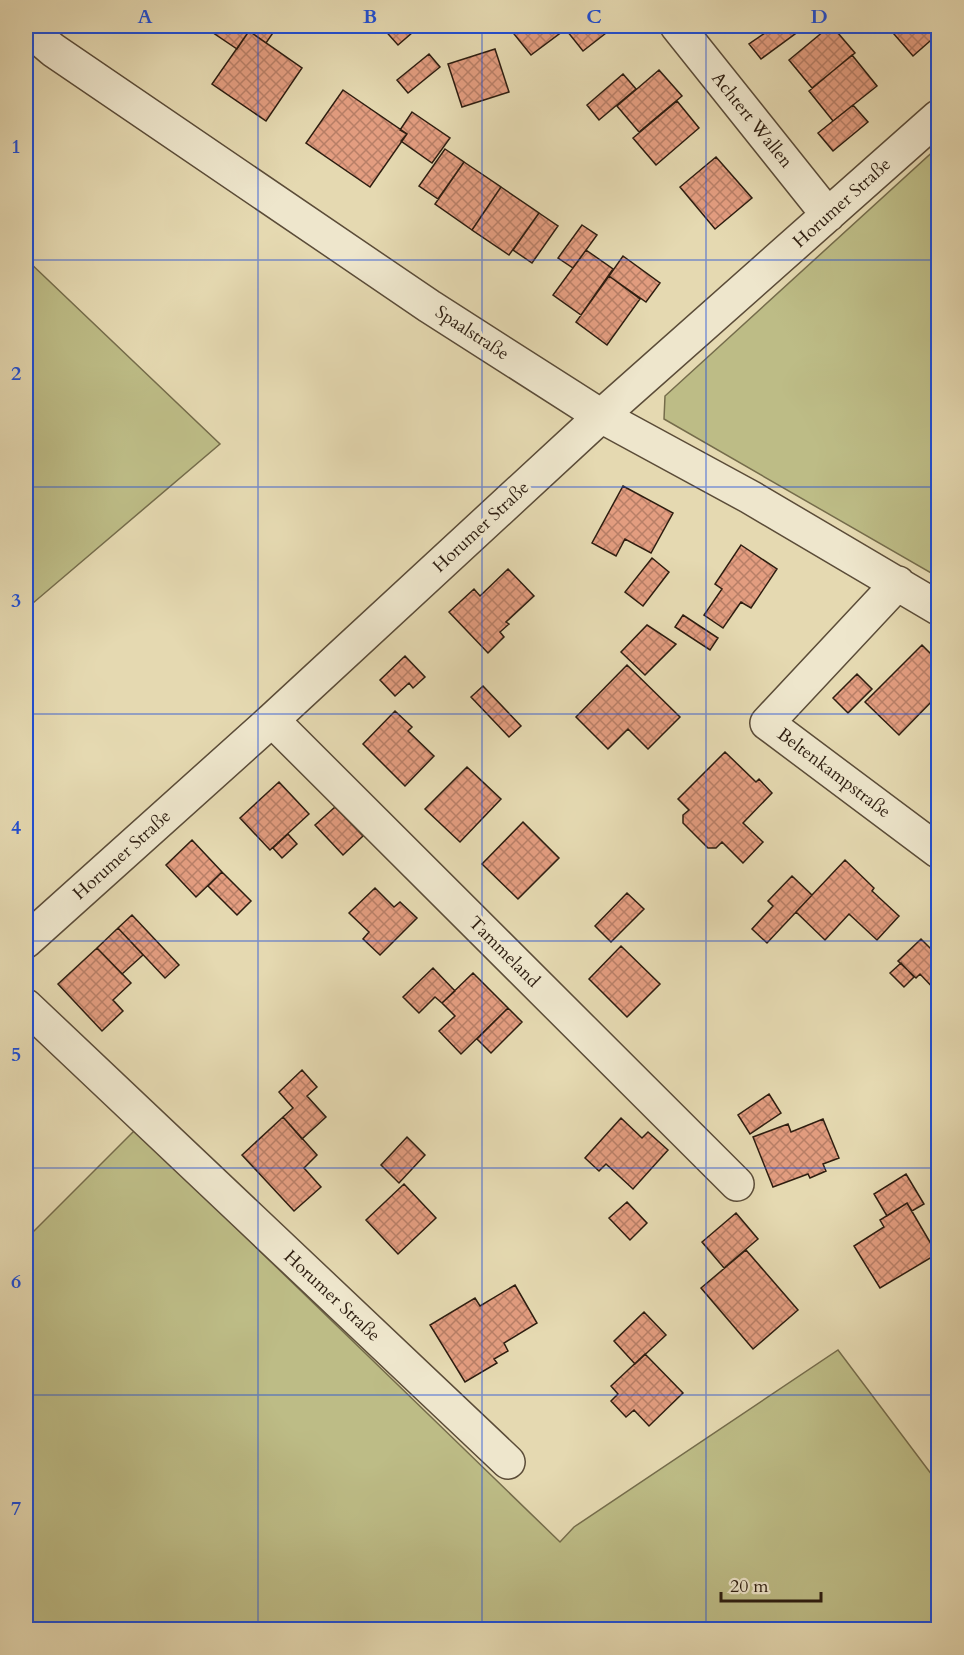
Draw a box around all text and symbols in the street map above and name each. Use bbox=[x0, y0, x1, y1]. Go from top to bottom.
text: A bbox=[137, 3, 153, 30]
text: B bbox=[363, 3, 377, 30]
text: C bbox=[586, 3, 602, 30]
text: D bbox=[810, 3, 828, 30]
street label: Achtert Wallen bbox=[705, 67, 799, 174]
text: 1 bbox=[11, 133, 21, 160]
street label: Horumer Straße bbox=[788, 152, 896, 254]
street label: Spaalstraße bbox=[430, 300, 514, 366]
text: 2 bbox=[11, 360, 21, 387]
street label: Horumer Straße bbox=[427, 476, 535, 578]
text: 3 bbox=[11, 587, 21, 614]
street label: Beltenkampstraße bbox=[772, 722, 896, 824]
street label: Horumer Straße bbox=[68, 804, 176, 906]
text: 4 bbox=[11, 814, 21, 841]
street label: Tammeland bbox=[463, 911, 546, 994]
text: 5 bbox=[11, 1041, 21, 1068]
street label: Horumer Straße bbox=[278, 1245, 386, 1347]
text: 6 bbox=[11, 1268, 21, 1295]
text: 7 bbox=[11, 1495, 21, 1522]
scale bar bbox=[721, 1565, 822, 1603]
text: 20 m bbox=[730, 1574, 769, 1599]

